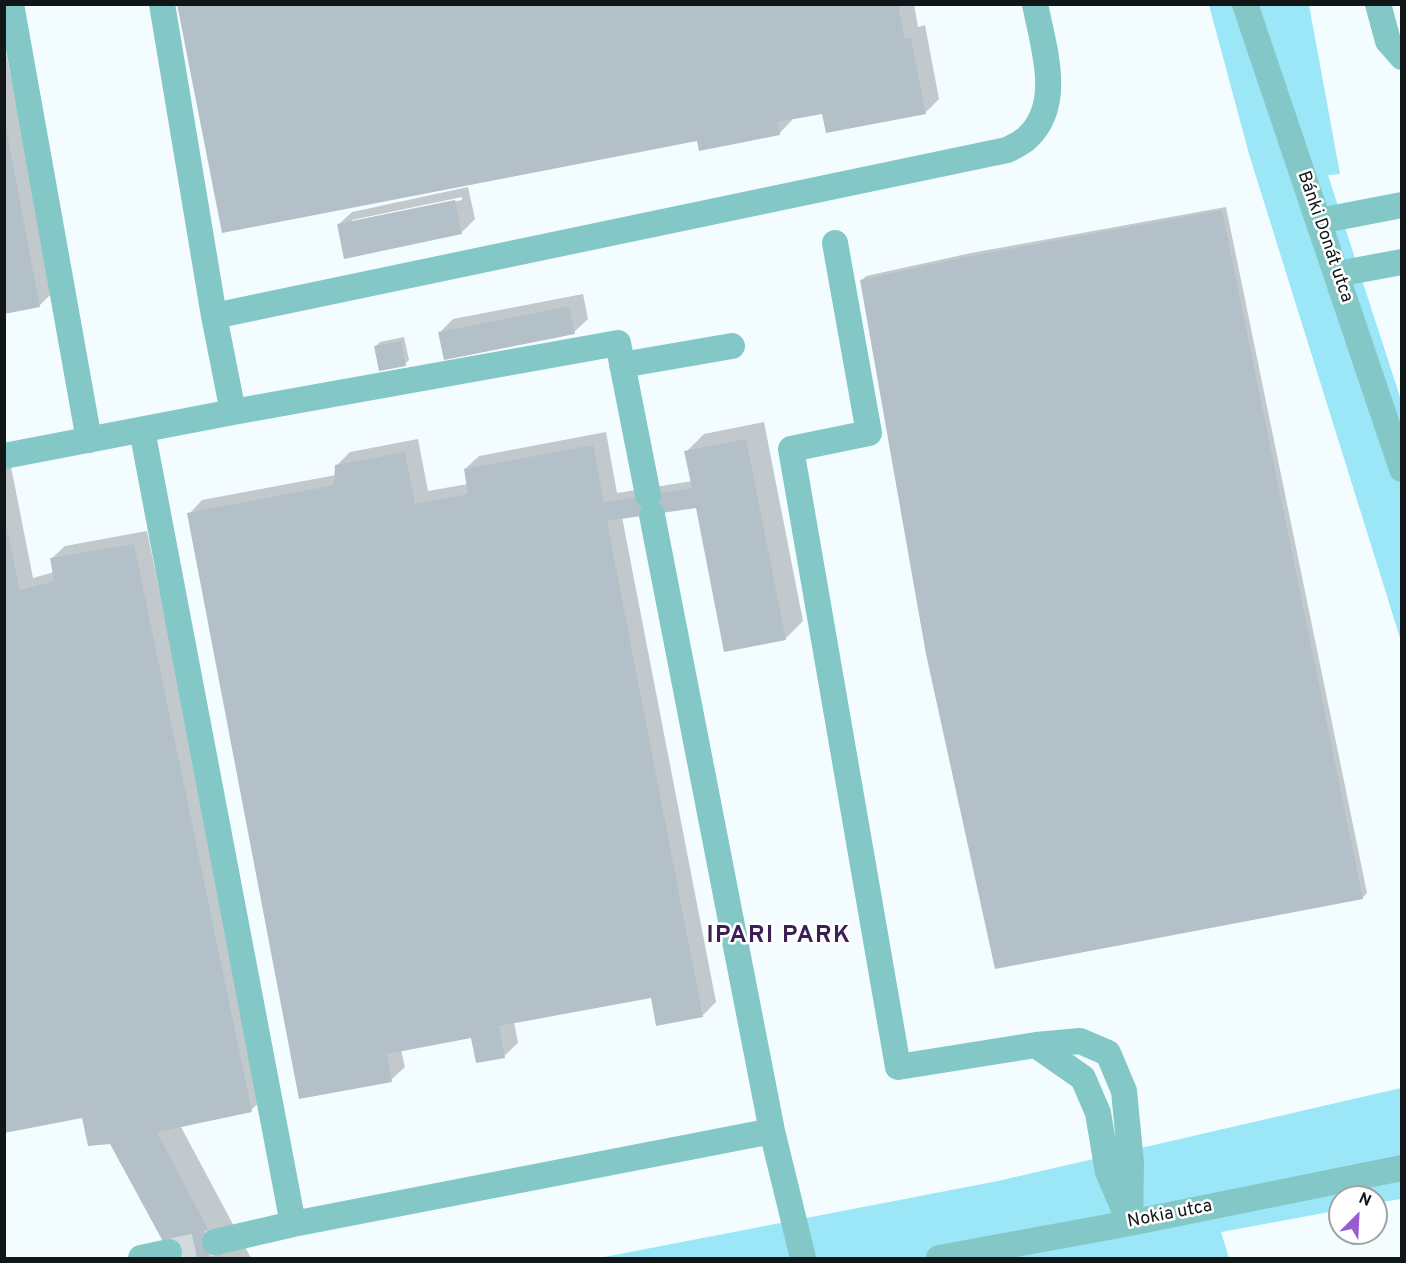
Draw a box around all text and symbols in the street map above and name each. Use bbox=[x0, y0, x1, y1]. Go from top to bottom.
street label: Bánki Donát utca bbox=[1291, 168, 1357, 306]
district label: IPARI PARK bbox=[707, 923, 851, 951]
north arrow bbox=[1328, 1185, 1388, 1245]
text: N bbox=[1355, 1189, 1374, 1212]
street label: Nokia utca bbox=[1126, 1196, 1214, 1234]

